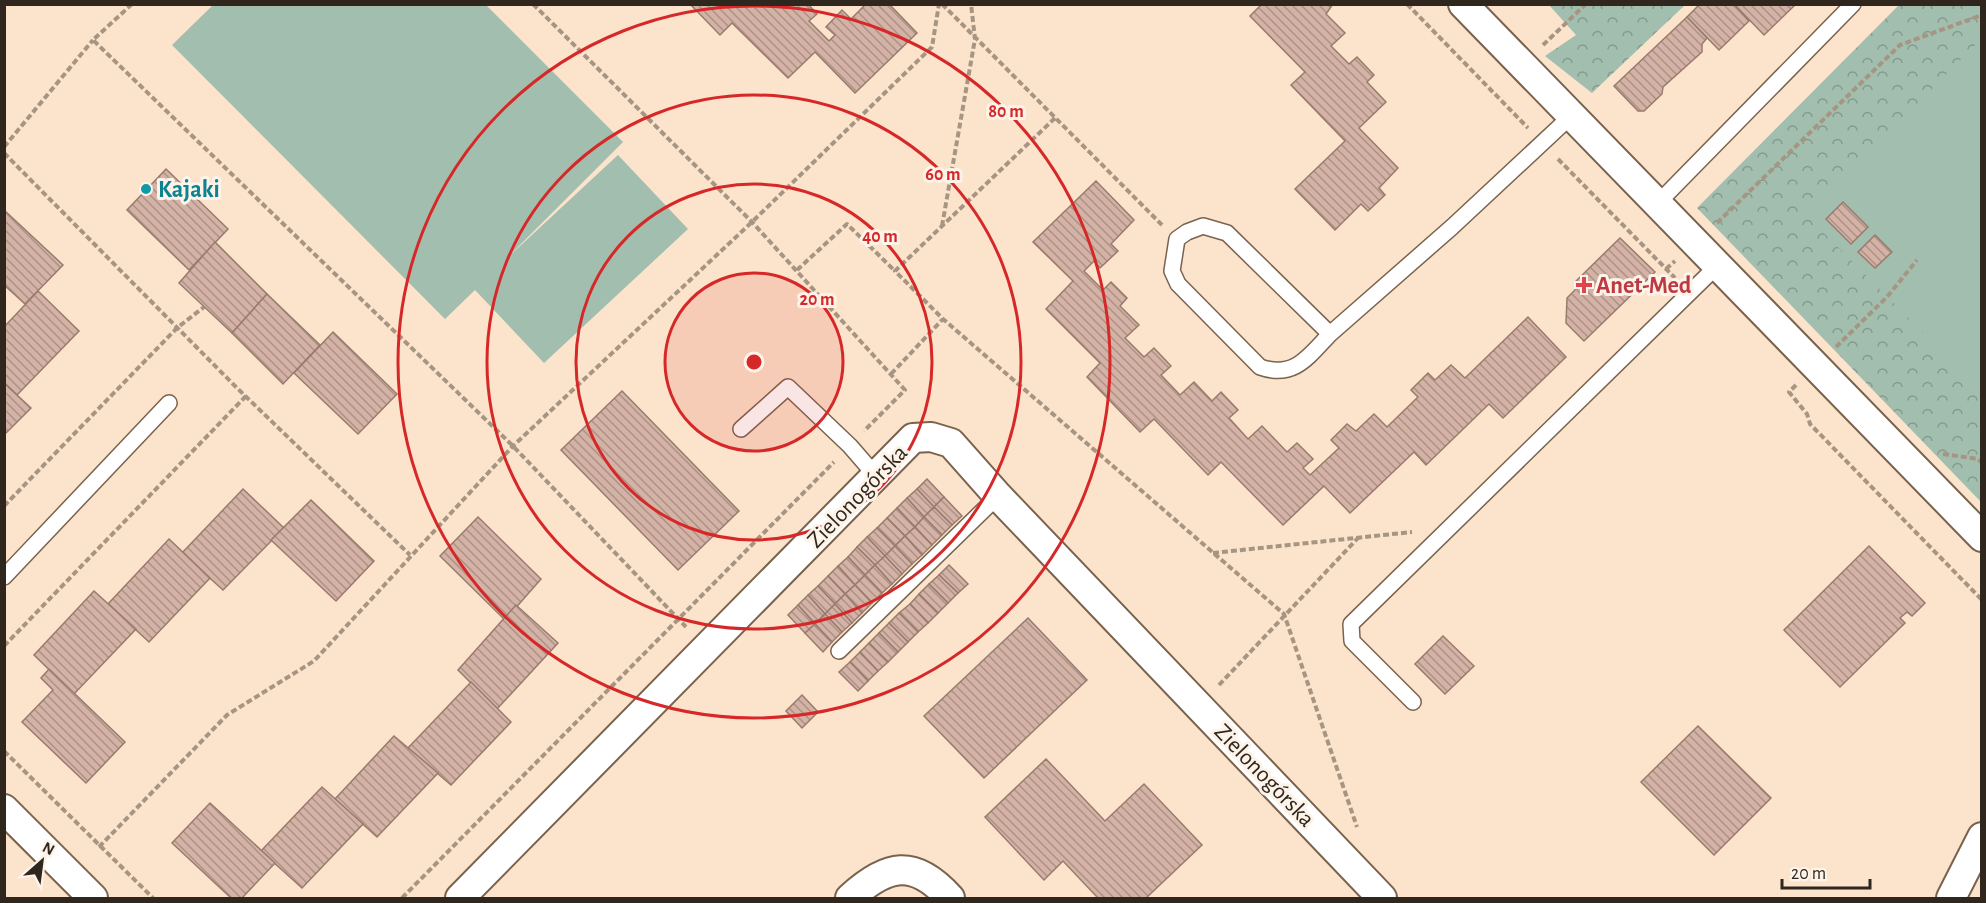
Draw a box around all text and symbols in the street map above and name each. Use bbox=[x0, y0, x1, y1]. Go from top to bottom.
text: 80 m bbox=[988, 103, 1024, 121]
text: 60 m bbox=[925, 166, 961, 184]
place label: Kajaki bbox=[158, 178, 220, 202]
marker: Kajaki bbox=[139, 182, 153, 196]
text: 40 m bbox=[862, 228, 898, 246]
place label: Anet-Med bbox=[1596, 274, 1692, 298]
marker: Anet-Med bbox=[1577, 278, 1591, 292]
text: 20 m bbox=[799, 291, 835, 309]
centre of rings bbox=[744, 352, 764, 372]
street label: Zielonogórska bbox=[803, 441, 912, 553]
street label: Zielonogórska bbox=[1210, 720, 1319, 832]
north arrow bbox=[12, 831, 72, 891]
text: N bbox=[40, 839, 57, 858]
scale bar bbox=[1782, 852, 1870, 890]
text: 20 m bbox=[1791, 865, 1826, 883]

